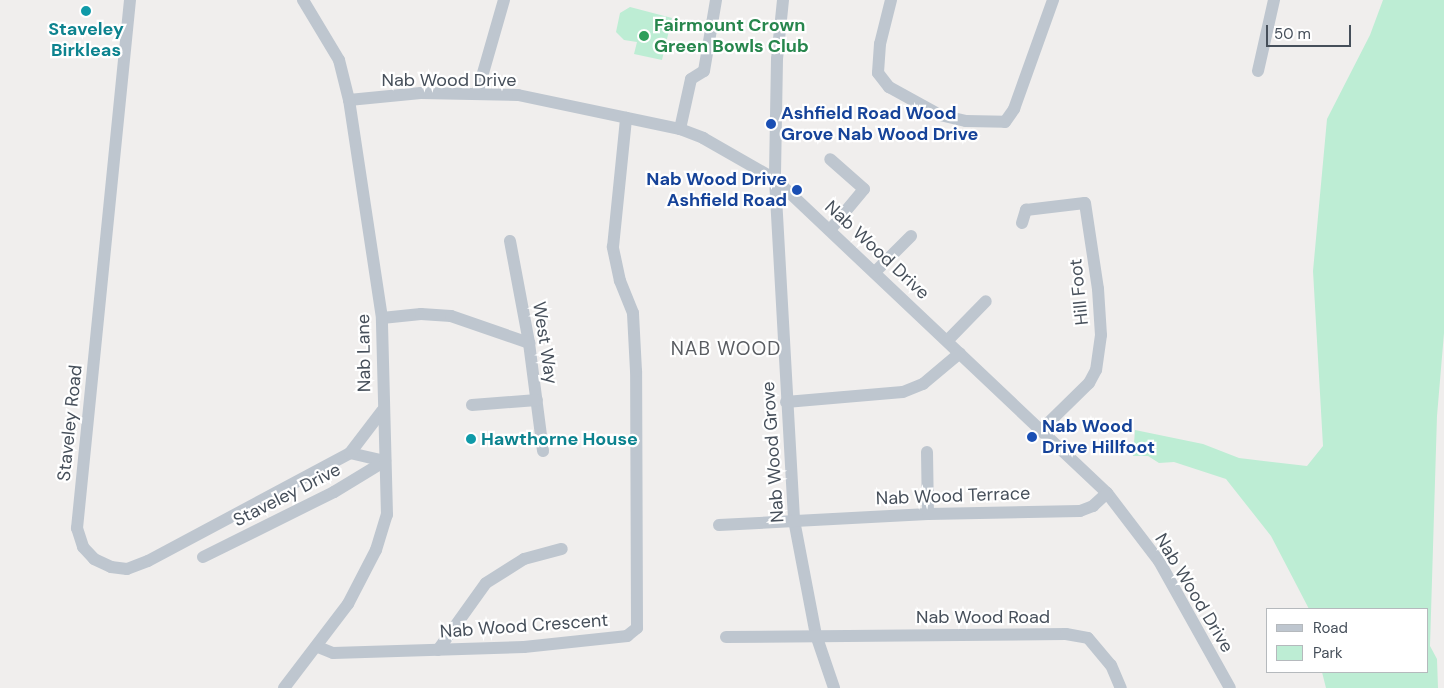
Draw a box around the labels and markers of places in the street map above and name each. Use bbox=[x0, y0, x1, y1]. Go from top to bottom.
marker: Staveley Birkleas bbox=[80, 5, 92, 17]
place label: Fairmount Crown Green Bowls Club bbox=[654, 15, 809, 58]
place label: Staveley Birkleas bbox=[48, 19, 124, 62]
marker: Fairmount Crown Green Bowls Club bbox=[638, 30, 650, 42]
place label: Ashfield Road Wood Grove Nab Wood Drive bbox=[781, 103, 978, 146]
marker: Ashfield Road Wood Grove Nab Wood Drive bbox=[765, 118, 777, 130]
place label: Nab Wood Drive Ashfield Road bbox=[646, 169, 787, 212]
marker: Nab Wood Drive Ashfield Road bbox=[791, 184, 803, 196]
place label: Nab Wood Drive Hillfoot bbox=[1042, 416, 1155, 458]
place label: Hawthorne House bbox=[481, 428, 638, 450]
marker: Nab Wood Drive Hillfoot bbox=[1026, 431, 1038, 443]
marker: Hawthorne House bbox=[465, 433, 477, 445]

